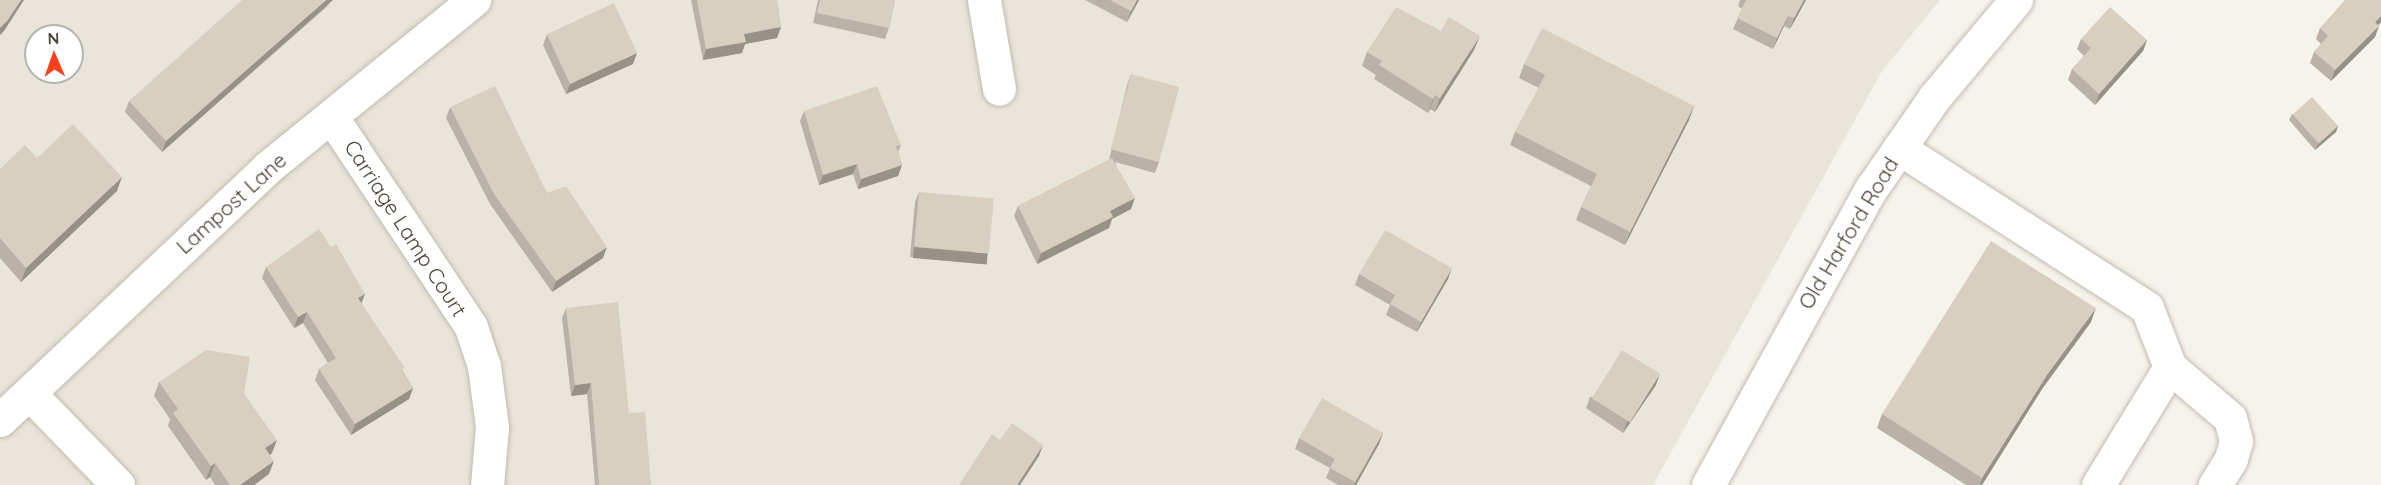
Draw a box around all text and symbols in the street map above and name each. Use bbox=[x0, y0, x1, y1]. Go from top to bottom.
north arrow bbox=[24, 24, 84, 84]
text: N bbox=[47, 28, 60, 48]
street label: Carriage Lamp Court bbox=[340, 135, 472, 321]
street label: Lampost Lane bbox=[171, 147, 291, 259]
street label: Old Harford Road bbox=[1793, 152, 1903, 314]

